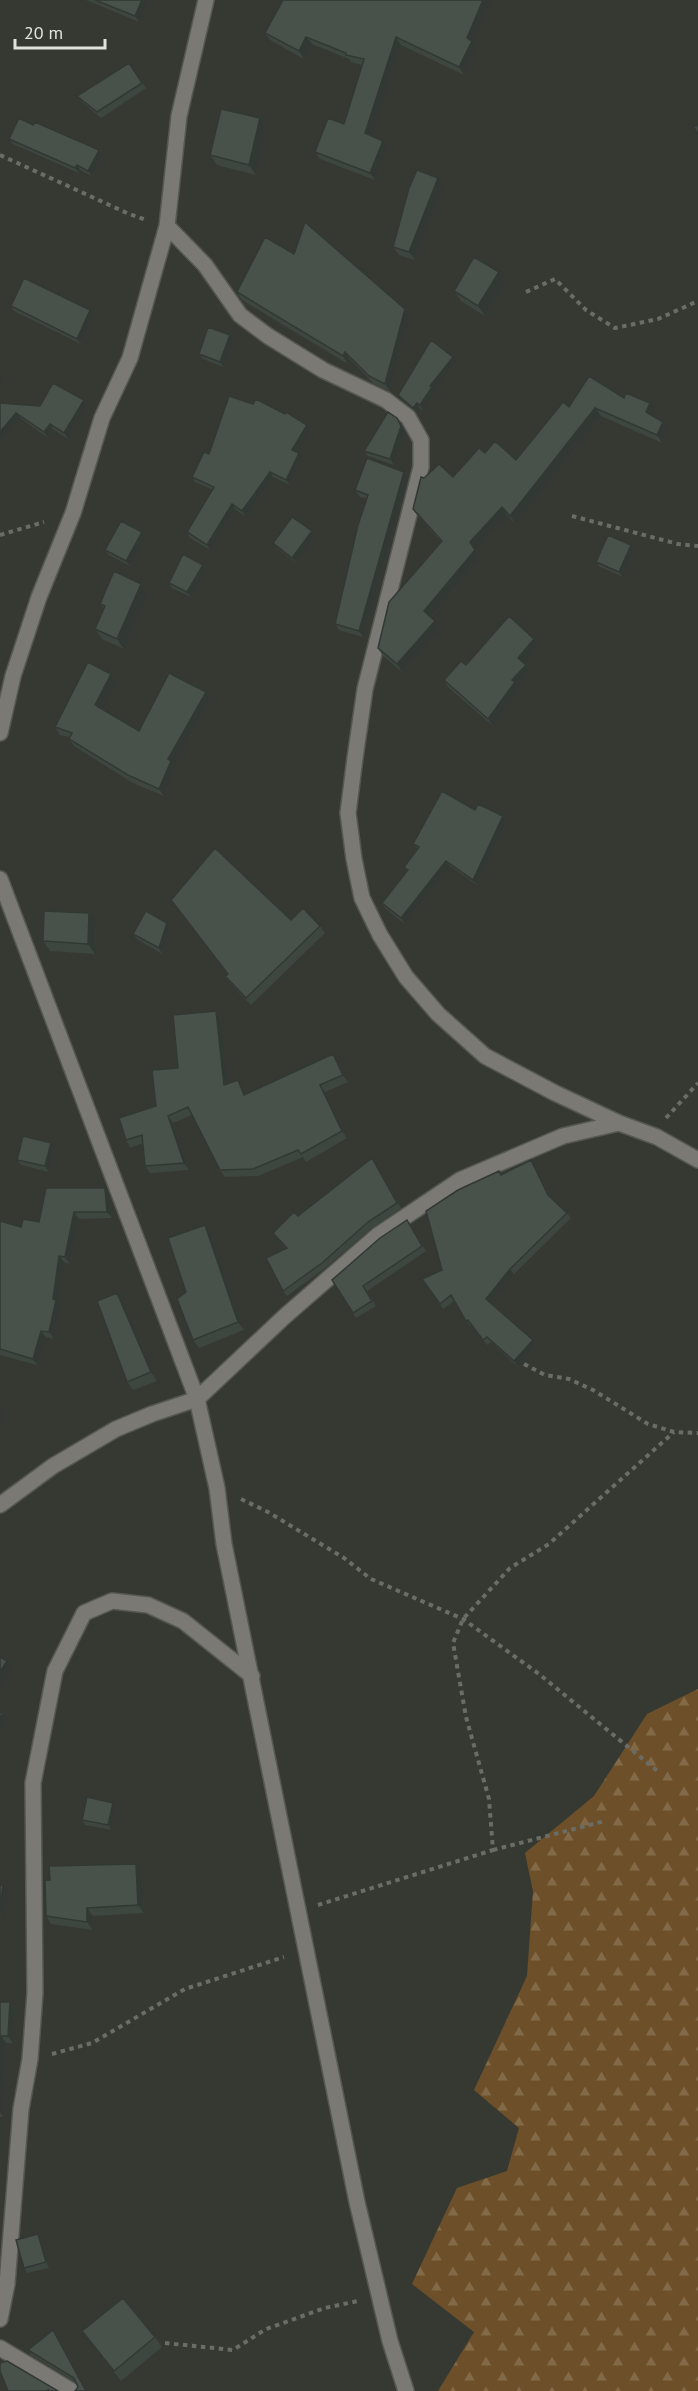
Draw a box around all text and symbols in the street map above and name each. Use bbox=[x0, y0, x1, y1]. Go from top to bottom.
scale bar bbox=[15, 12, 105, 50]
text: 20 m bbox=[24, 21, 63, 44]

